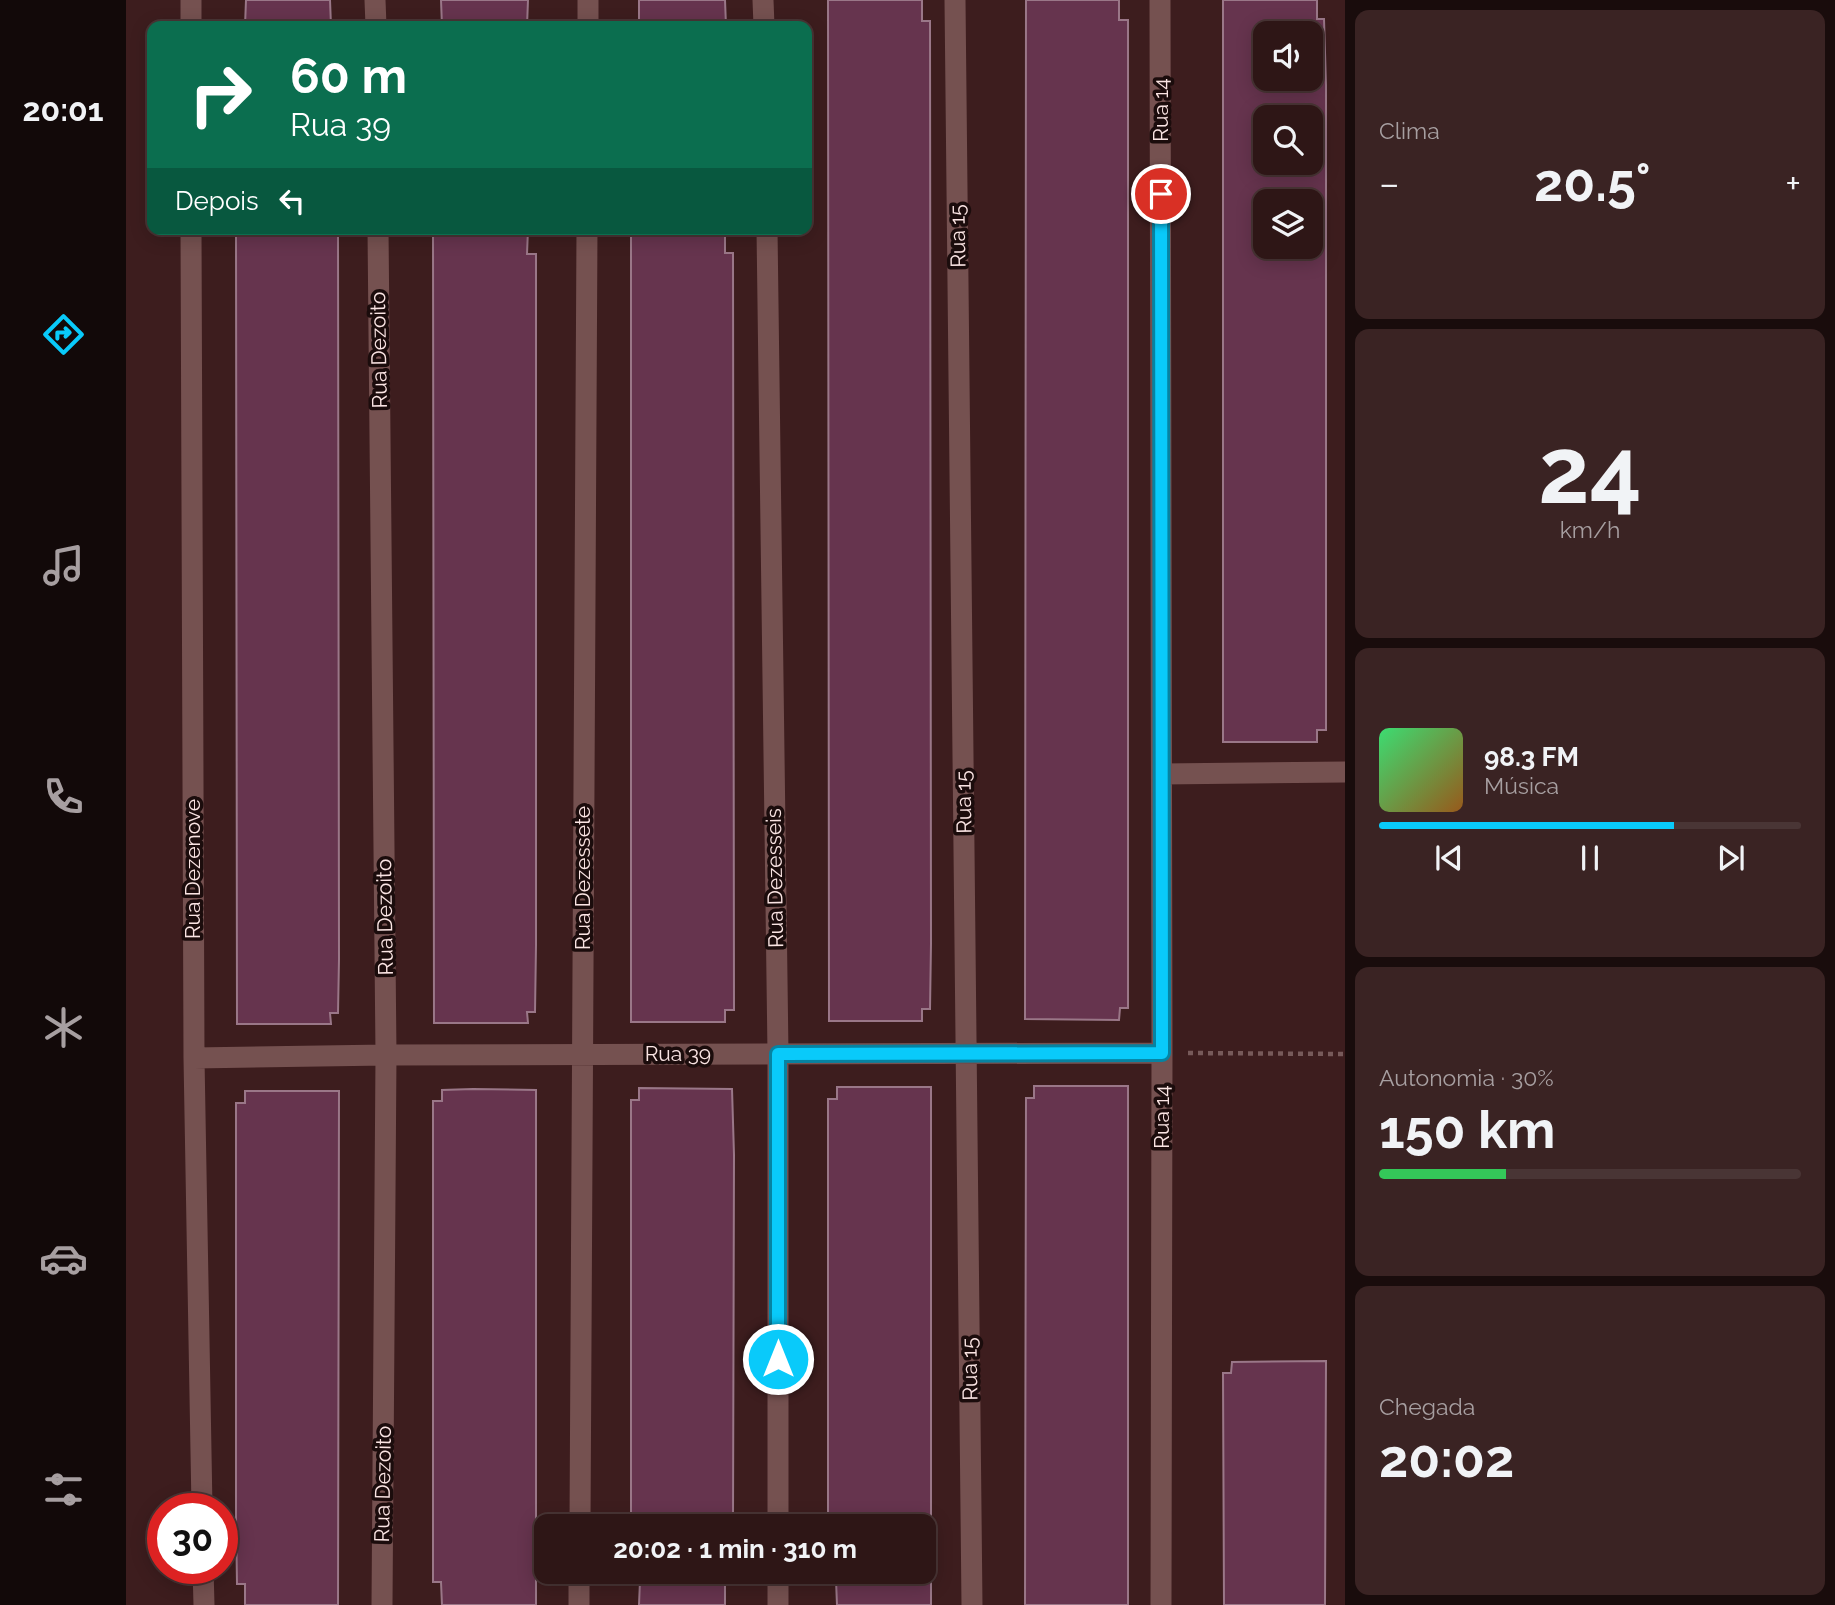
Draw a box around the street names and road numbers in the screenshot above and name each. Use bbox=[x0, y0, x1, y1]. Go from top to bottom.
street label: Rua 14 bbox=[1148, 78, 1173, 142]
street label: Rua 15 bbox=[944, 204, 971, 268]
street label: Rua Dezoito bbox=[365, 292, 392, 408]
street label: Rua 15 bbox=[950, 770, 977, 834]
street label: Rua Dezenove bbox=[180, 799, 205, 939]
street label: Rua Dezessete bbox=[570, 806, 595, 950]
street label: Rua Dezesseis bbox=[761, 808, 788, 948]
street label: Rua Dezoito bbox=[371, 859, 398, 975]
street label: Rua 39 bbox=[645, 1041, 711, 1066]
street label: Rua 14 bbox=[1149, 1085, 1174, 1149]
street label: Rua 15 bbox=[956, 1337, 983, 1401]
street label: Rua Dezoito bbox=[369, 1426, 396, 1542]

